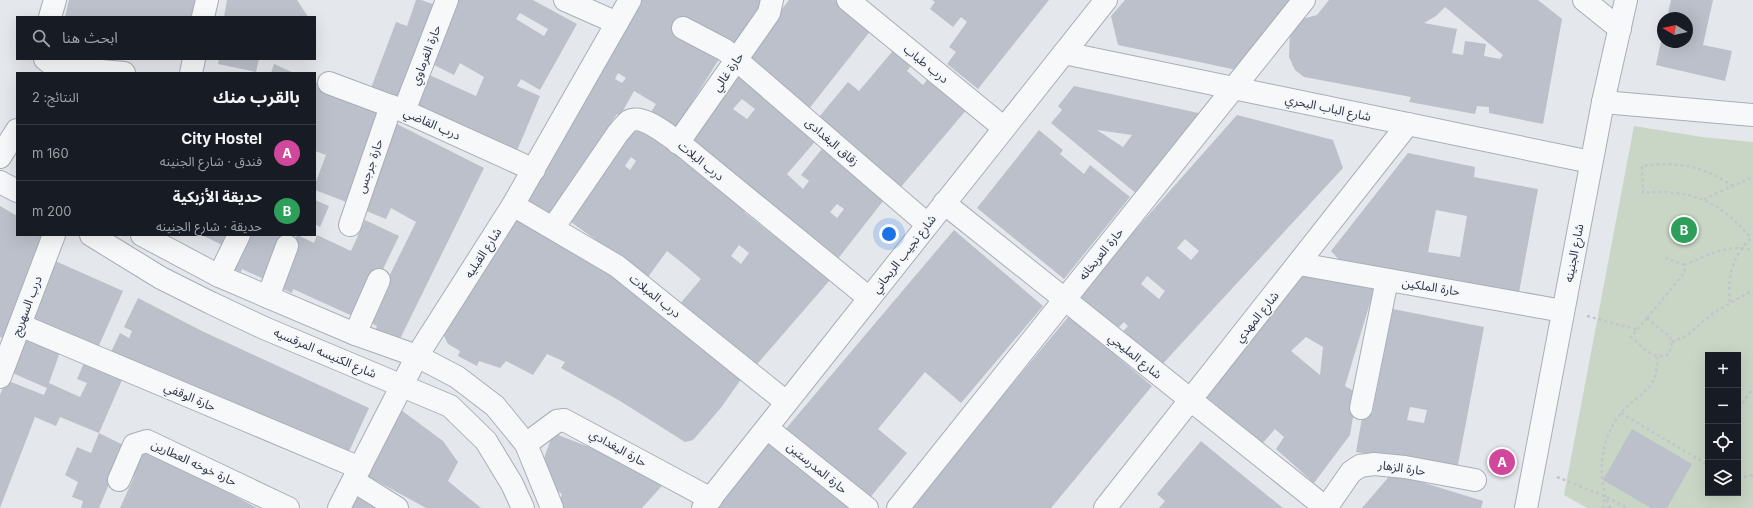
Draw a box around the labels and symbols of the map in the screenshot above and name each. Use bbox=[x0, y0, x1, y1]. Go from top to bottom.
north arrow bbox=[1657, 12, 1693, 48]
street label: حارة الغرماوي bbox=[407, 22, 447, 88]
street label: درب طباب bbox=[901, 41, 952, 87]
street label: حارة غالي bbox=[709, 49, 749, 96]
street label: شارع الباب البحري bbox=[1283, 91, 1372, 127]
street label: درب القاضي bbox=[400, 104, 463, 145]
street label: زقاق البغدادى bbox=[802, 114, 862, 169]
street label: حارة جرجس bbox=[353, 137, 386, 195]
street label: درب البلات bbox=[675, 138, 727, 184]
street label: شارع نجيب الريحاني bbox=[868, 211, 941, 298]
pin: B bbox=[1671, 215, 1697, 245]
street label: شارع الجنينه bbox=[1561, 223, 1588, 284]
your location bbox=[879, 224, 899, 244]
street label: شارع القبليه bbox=[461, 225, 506, 282]
street label: حارة العربخانه bbox=[1075, 225, 1126, 283]
street label: درب المبلات bbox=[626, 270, 684, 321]
street label: درب السهريج bbox=[8, 273, 47, 339]
street label: حارة الملكين bbox=[1401, 275, 1461, 299]
street label: شارع المهدي bbox=[1232, 288, 1284, 347]
street label: شارع الكنيسه المرقسيه bbox=[271, 324, 379, 383]
street label: شارع المليجي bbox=[1104, 330, 1165, 384]
street label: حارة الوقفي bbox=[161, 379, 218, 417]
street label: حارة البغدادي bbox=[586, 426, 649, 472]
street label: حارة خوخه العطارين bbox=[149, 436, 239, 489]
street label: حارة المدرستين bbox=[784, 439, 850, 497]
pin: A bbox=[1489, 447, 1515, 477]
street label: حارة الزهار bbox=[1376, 457, 1427, 478]

